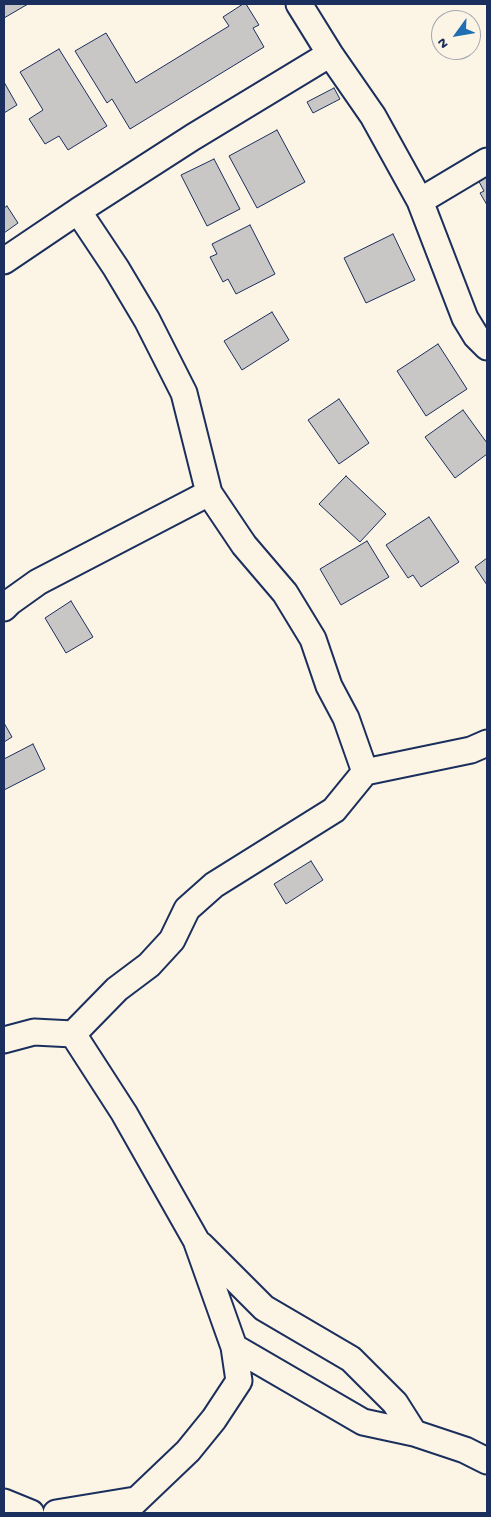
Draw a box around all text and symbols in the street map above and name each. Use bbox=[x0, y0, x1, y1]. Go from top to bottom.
north arrow bbox=[431, 10, 481, 60]
text: N bbox=[434, 34, 453, 51]

